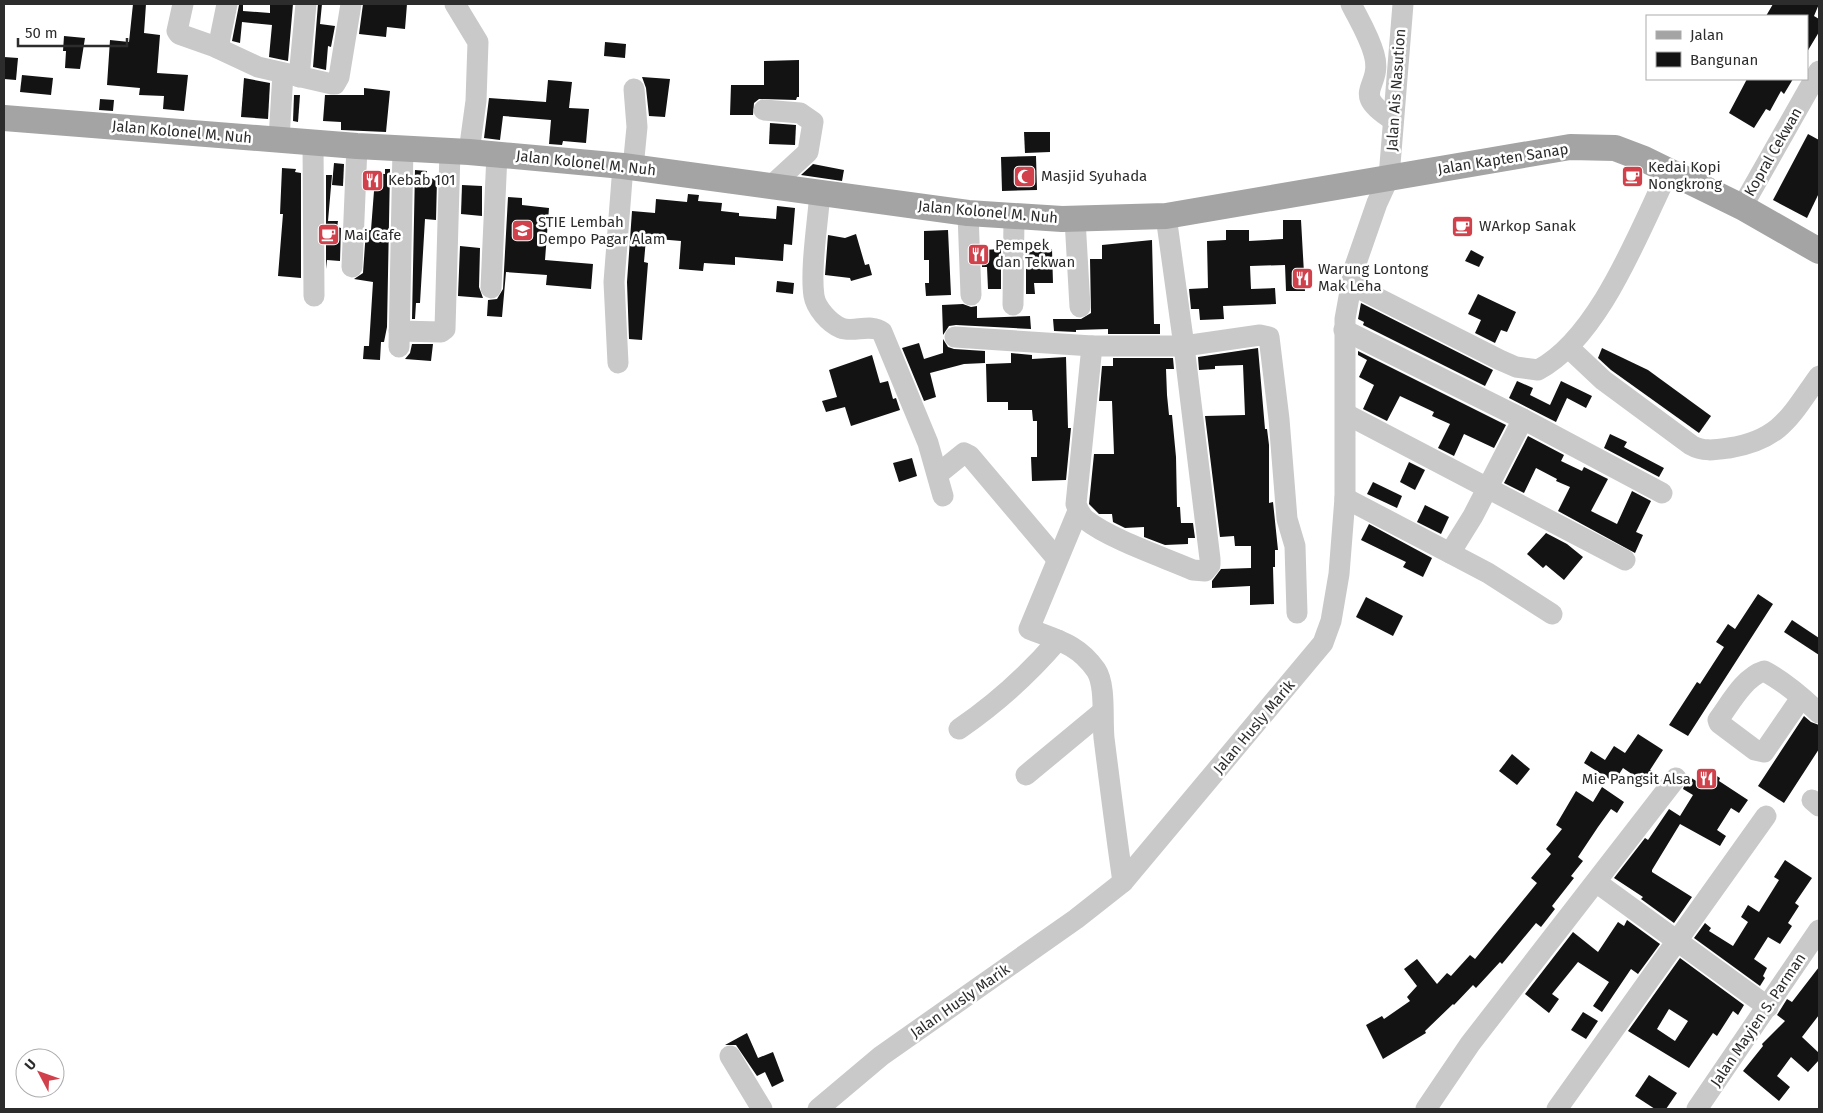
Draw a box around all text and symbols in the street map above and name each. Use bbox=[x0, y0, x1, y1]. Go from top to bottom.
scale bar bbox=[18, 15, 126, 47]
legend bbox=[1646, 15, 1808, 80]
text: 50 m bbox=[25, 24, 58, 42]
text: Jalan bbox=[1690, 26, 1724, 44]
street label: Jalan Ais Nasution bbox=[1383, 28, 1409, 152]
text: Bangunan bbox=[1690, 51, 1758, 69]
street label: Kopral Cekwan bbox=[1740, 104, 1806, 200]
street label: Jalan Kolonel M. Nuh bbox=[111, 117, 253, 147]
street label: Jalan Kapten Sanap bbox=[1436, 140, 1570, 178]
street label: Jalan Kolonel M. Nuh bbox=[515, 147, 657, 179]
place label: Kedai Kopi Nongkrong bbox=[1648, 158, 1722, 193]
mosque icon: Masjid Syuhada bbox=[1013, 164, 1037, 188]
cafe icon: Kedai Kopi Nongkrong bbox=[1620, 164, 1644, 188]
place label: Masjid Syuhada bbox=[1041, 167, 1147, 185]
restaurant icon: Kebab 101 bbox=[360, 168, 384, 192]
place label: Kebab 101 bbox=[388, 171, 456, 189]
street label: Jalan Kolonel M. Nuh bbox=[917, 197, 1059, 227]
place label: STIE Lembah Dempo Pagar Alam bbox=[538, 213, 666, 248]
cafe icon: WArkop Sanak bbox=[1451, 214, 1475, 238]
place label: WArkop Sanak bbox=[1479, 217, 1576, 235]
school or university icon: STIE Lembah Dempo Pagar Alam bbox=[510, 219, 534, 243]
cafe icon: Mai Cafe bbox=[316, 223, 340, 247]
place label: Mai Cafe bbox=[344, 226, 402, 244]
place label: Pempek dan Tekwan bbox=[995, 236, 1075, 271]
restaurant icon: Pempek dan Tekwan bbox=[967, 242, 991, 266]
place label: Warung Lontong Mak Leha bbox=[1318, 260, 1429, 295]
restaurant icon: Warung Lontong Mak Leha bbox=[1290, 266, 1314, 290]
street label: Jalan Husly Marik bbox=[1210, 676, 1299, 778]
restaurant icon: Mie Pangsit Alsa bbox=[1695, 767, 1719, 791]
place label: Mie Pangsit Alsa bbox=[1582, 770, 1691, 788]
street label: Jalan Mayjen S. Parman bbox=[1707, 950, 1809, 1090]
street label: Jalan Husly Marik bbox=[907, 960, 1013, 1042]
north arrow bbox=[15, 1048, 65, 1098]
text: U bbox=[21, 1056, 40, 1074]

